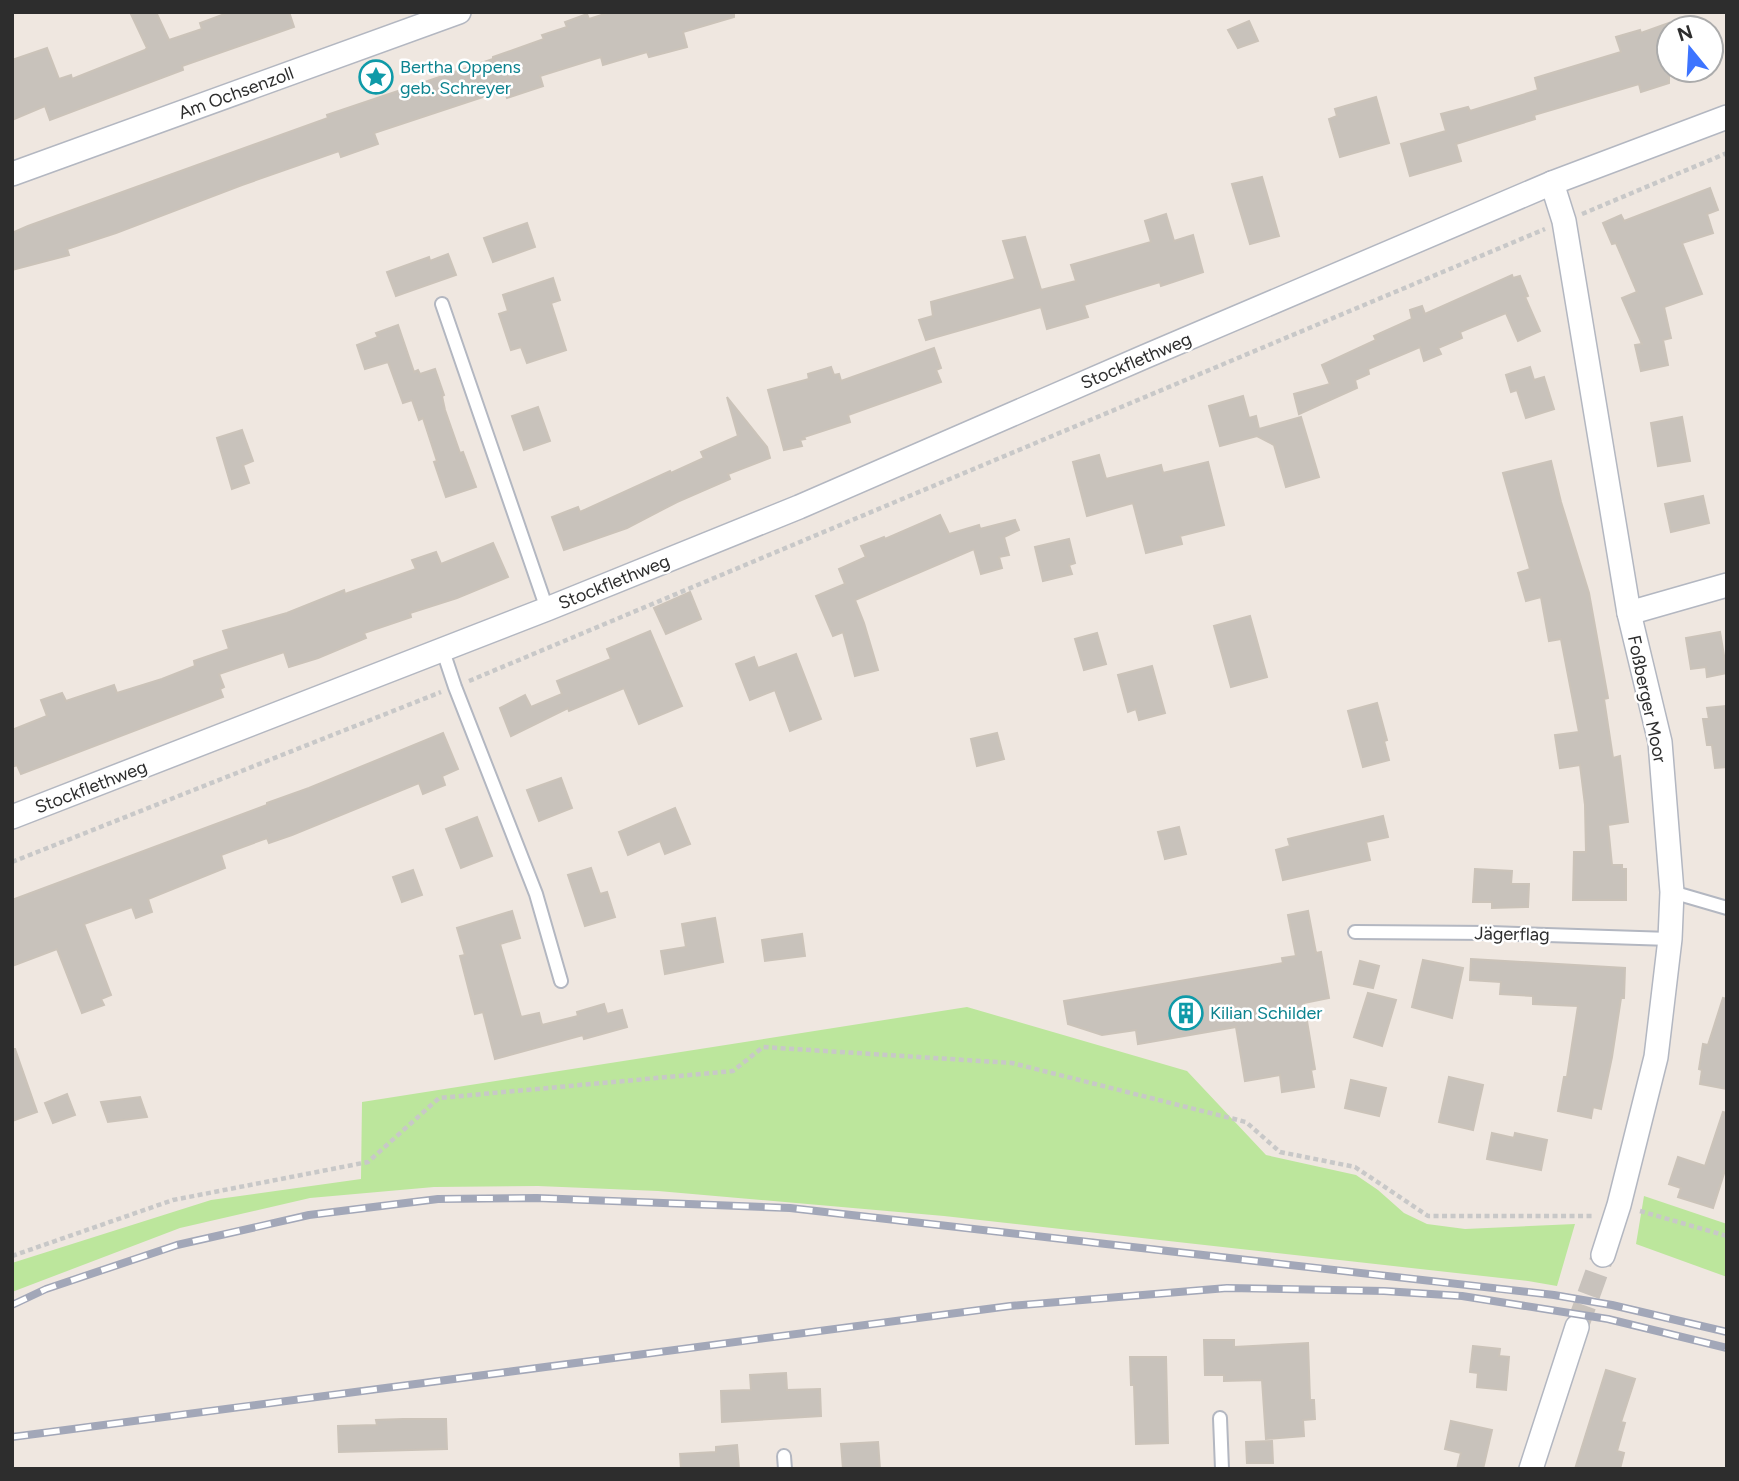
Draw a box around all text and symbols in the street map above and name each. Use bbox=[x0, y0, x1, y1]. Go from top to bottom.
north arrow bbox=[1655, 14, 1725, 84]
text: N bbox=[1674, 20, 1695, 47]
place label: Bertha Oppens geb. Schreyer bbox=[400, 56, 521, 99]
place icon: Bertha Oppens geb. Schreyer bbox=[357, 58, 395, 96]
street label: Am Ochsenzoll bbox=[175, 62, 297, 124]
street label: Stockflethweg bbox=[1077, 328, 1195, 394]
street label: Stockflethweg bbox=[555, 550, 673, 614]
street label: Foßberger Moor bbox=[1623, 633, 1671, 765]
street label: Stockflethweg bbox=[32, 756, 150, 818]
street label: Jägerflag bbox=[1474, 922, 1550, 946]
building icon: Kilian Schilder bbox=[1167, 994, 1205, 1032]
place label: Kilian Schilder bbox=[1210, 1002, 1322, 1024]

